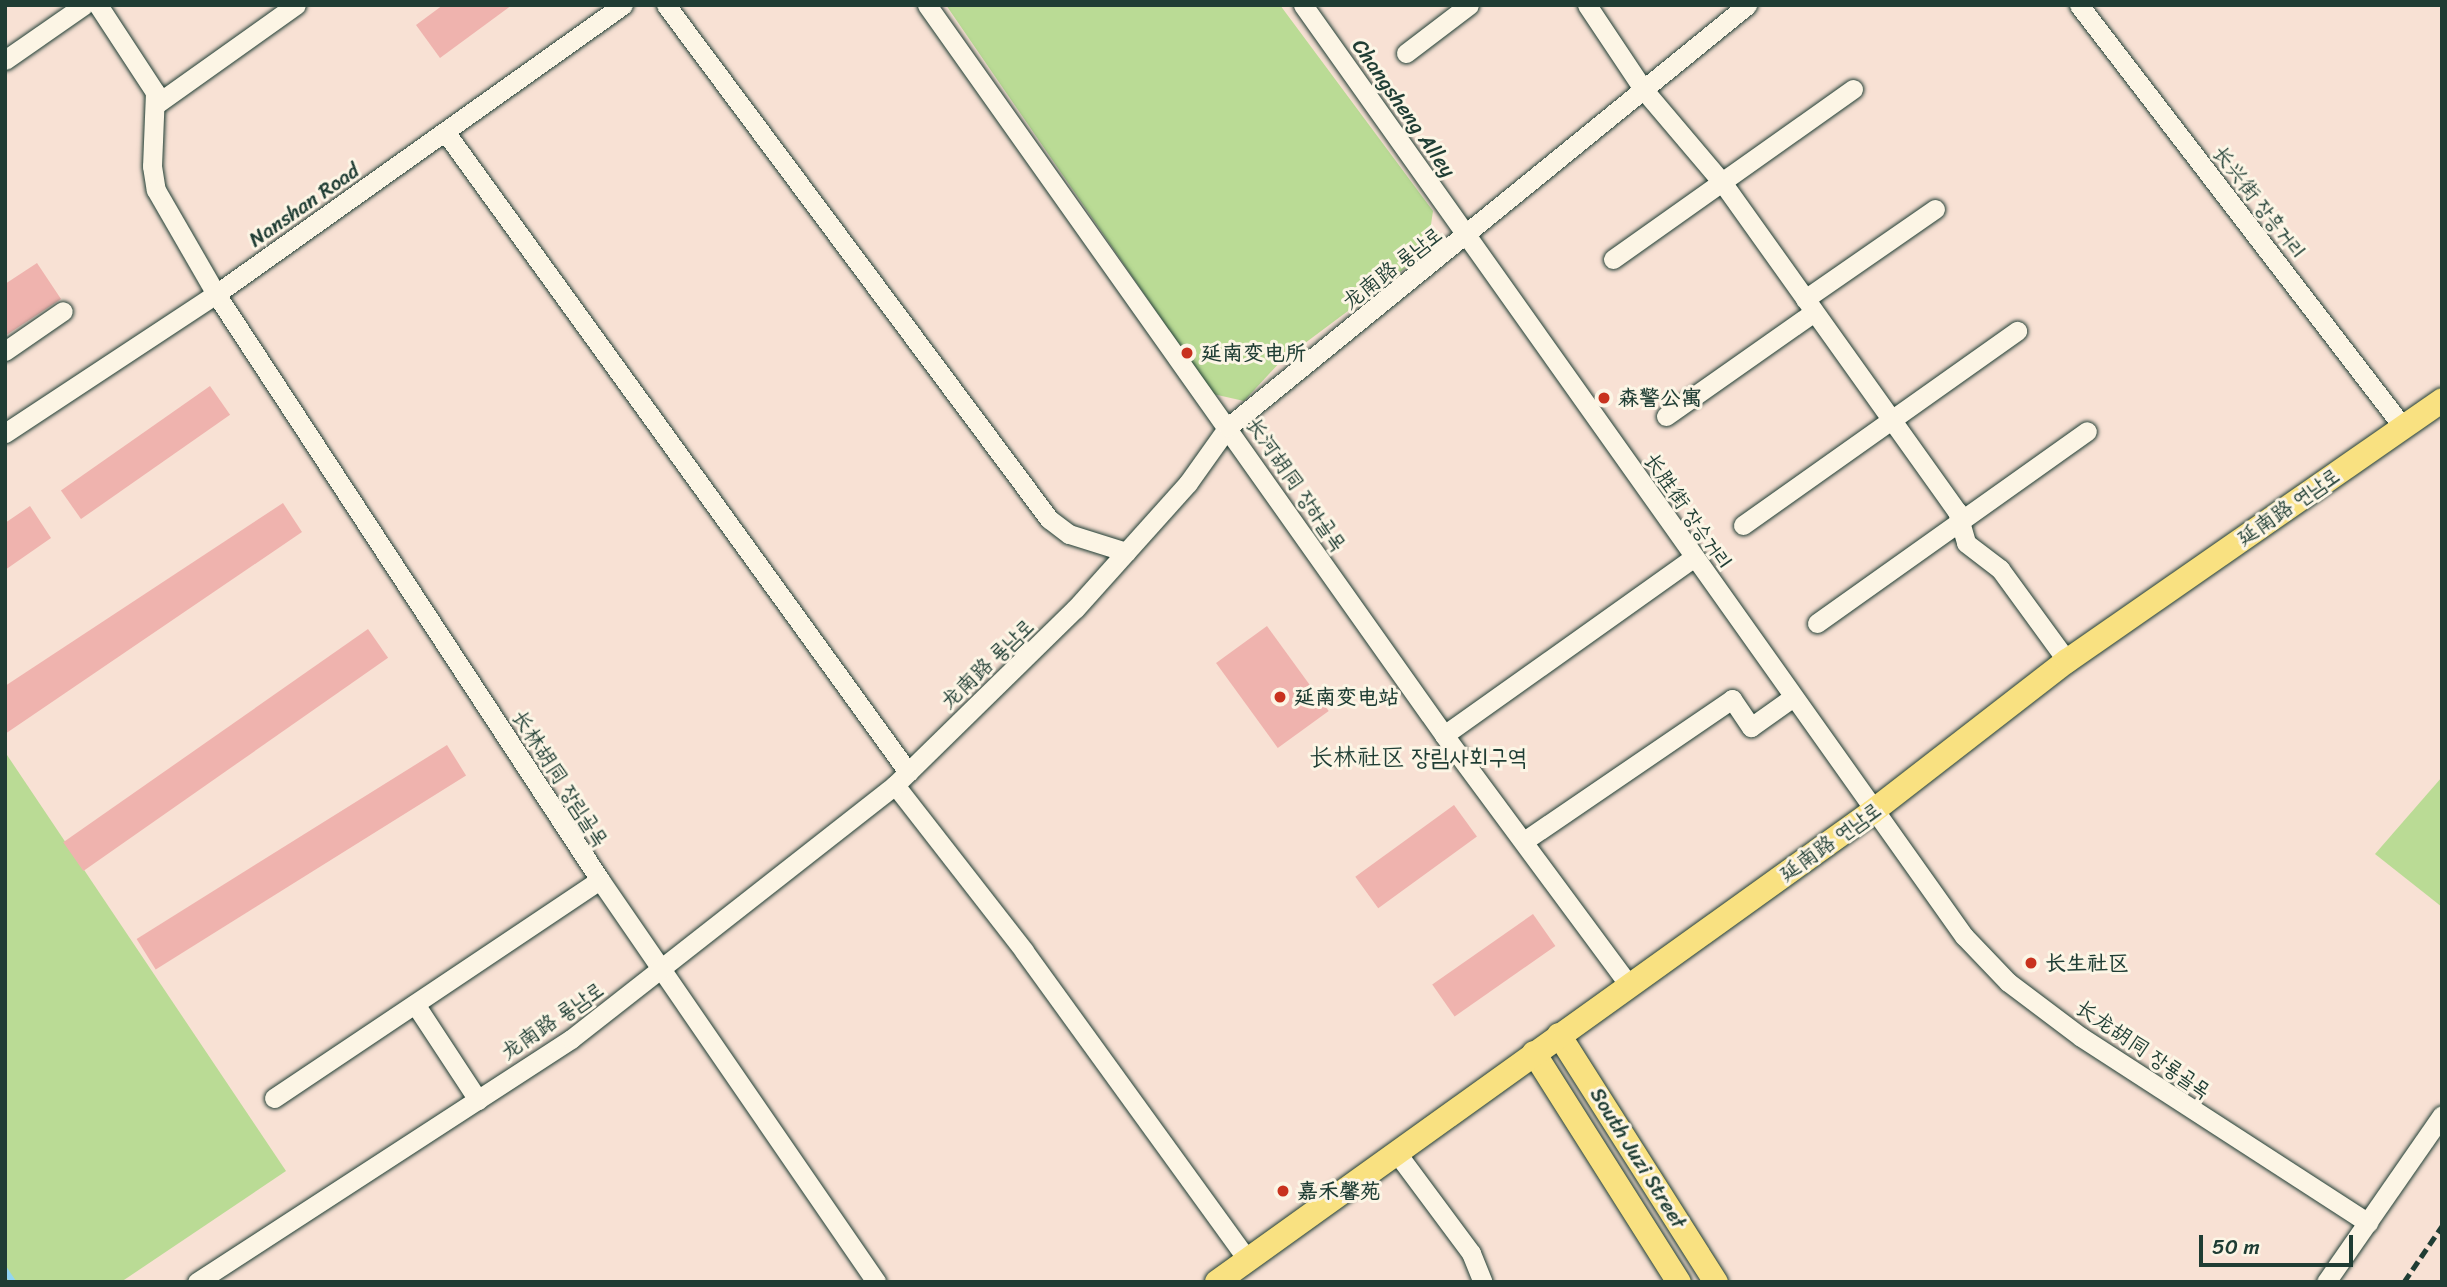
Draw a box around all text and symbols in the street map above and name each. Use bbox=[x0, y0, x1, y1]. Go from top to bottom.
street label: Changsheng Alley bbox=[1347, 34, 1461, 182]
street label: 长兴街 장흥거리 bbox=[2207, 141, 2311, 263]
street label: Nanshan Road bbox=[244, 158, 364, 252]
street label: 龙南路 룡남로 bbox=[1337, 221, 1447, 315]
place label: 延南变电所 bbox=[1201, 340, 1306, 366]
marker: 延南变电所 bbox=[1179, 345, 1195, 361]
place label: 森警公寓 bbox=[1618, 385, 1702, 411]
marker: 森警公寓 bbox=[1596, 390, 1612, 406]
street label: 长河胡同 장하골목 bbox=[1241, 412, 1351, 556]
street label: 长胜街 장승거리 bbox=[1639, 448, 1737, 574]
street label: 延南路 연남로 bbox=[2232, 463, 2344, 551]
street label: 龙南路 룡남로 bbox=[935, 614, 1039, 714]
place label: 延南变电站 bbox=[1294, 684, 1399, 710]
marker: 延南变电站 bbox=[1272, 689, 1288, 705]
street label: 长林胡同 장림골목 bbox=[507, 705, 613, 851]
district label: 长林社区 장림사회구역 bbox=[1309, 744, 1527, 772]
street label: 延南路 연남로 bbox=[1774, 797, 1886, 887]
place label: 长生社区 bbox=[2045, 950, 2129, 976]
marker: 长生社区 bbox=[2023, 955, 2039, 971]
street label: 龙南路 룡남로 bbox=[496, 977, 608, 1065]
street label: 长龙胡同 장룡골목 bbox=[2071, 995, 2215, 1103]
street label: South Juzi Street bbox=[1584, 1082, 1692, 1234]
place label: 嘉禾馨苑 bbox=[1297, 1178, 1381, 1204]
marker: 嘉禾馨苑 bbox=[1275, 1183, 1291, 1199]
scale bar bbox=[2202, 1220, 2356, 1264]
text: 50 m bbox=[2212, 1228, 2260, 1266]

